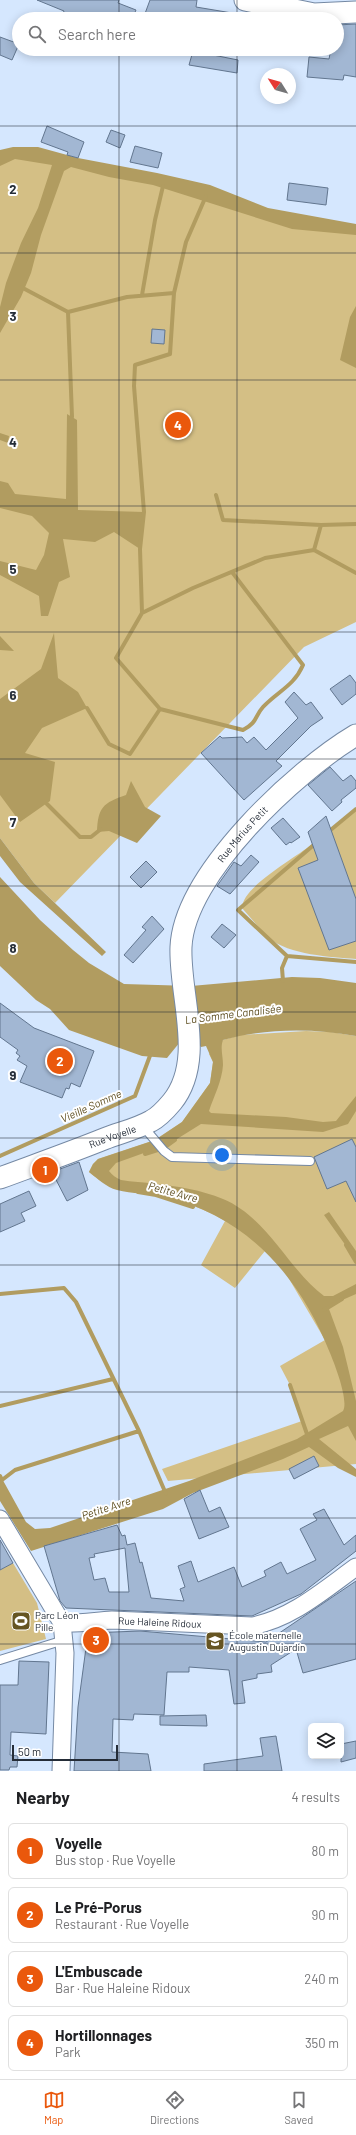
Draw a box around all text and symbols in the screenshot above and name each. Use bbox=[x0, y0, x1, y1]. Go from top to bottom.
search box bbox=[12, 12, 344, 56]
icon: search bbox=[26, 23, 48, 45]
text: Search here bbox=[58, 25, 136, 43]
north arrow bbox=[260, 68, 296, 104]
text: 2 bbox=[9, 181, 17, 197]
text: 3 bbox=[9, 308, 17, 324]
pin: 4 bbox=[165, 410, 191, 440]
text: 4 bbox=[9, 434, 17, 450]
text: 5 bbox=[9, 561, 17, 577]
text: 6 bbox=[10, 687, 17, 703]
street label: Rue Marius Petit bbox=[215, 803, 270, 864]
text: 7 bbox=[10, 814, 17, 830]
text: 8 bbox=[9, 940, 17, 956]
water label: La Somme Canalisée bbox=[184, 1001, 282, 1026]
pin: 2 bbox=[47, 1046, 73, 1076]
text: 9 bbox=[10, 1067, 17, 1083]
water label: Vieille Somme bbox=[58, 1086, 124, 1125]
street label: Rue Voyelle bbox=[87, 1122, 138, 1150]
your location bbox=[212, 1145, 232, 1165]
pin: 1 bbox=[32, 1155, 58, 1185]
water label: Petite Avre bbox=[147, 1179, 200, 1204]
water label: Petite Avre bbox=[80, 1493, 132, 1522]
place label: Parc Léon Pille bbox=[35, 1609, 79, 1633]
sports icon: Parc Léon Pille bbox=[10, 1610, 32, 1632]
street label: Rue Haleine Ridoux bbox=[118, 1614, 202, 1630]
pin: 3 bbox=[83, 1625, 109, 1655]
place label: École maternelle Augustin Dujardin bbox=[229, 1629, 305, 1653]
school or university icon: École maternelle Augustin Dujardin bbox=[204, 1630, 226, 1652]
map controls bbox=[308, 1723, 344, 1759]
button: layers bbox=[308, 1723, 344, 1759]
scale bar bbox=[12, 1743, 118, 1762]
text: 50 m bbox=[18, 1745, 41, 1758]
text: Nearby bbox=[16, 1787, 70, 1807]
text: 4 results bbox=[292, 1789, 340, 1805]
text: Voyelle bbox=[55, 1834, 102, 1852]
text: 1 bbox=[28, 1843, 32, 1859]
text: 80 m bbox=[312, 1843, 339, 1859]
text: Bus stop · Rue Voyelle bbox=[55, 1852, 176, 1868]
text: Le Pré-Porus bbox=[55, 1898, 142, 1916]
text: 2 bbox=[26, 1907, 34, 1923]
text: 90 m bbox=[312, 1907, 339, 1923]
text: Restaurant · Rue Voyelle bbox=[55, 1916, 189, 1932]
text: L'Embuscade bbox=[55, 1962, 143, 1980]
text: 3 bbox=[26, 1971, 34, 1987]
text: 240 m bbox=[304, 1971, 339, 1987]
text: Bar · Rue Haleine Ridoux bbox=[55, 1980, 190, 1996]
text: Hortillonnages bbox=[55, 2026, 152, 2044]
text: 4 bbox=[26, 2035, 34, 2051]
text: 350 m bbox=[305, 2035, 339, 2051]
text: Park bbox=[55, 2044, 81, 2060]
tab: Map bbox=[43, 2089, 65, 2126]
tab: Directions bbox=[150, 2089, 199, 2126]
tab: Saved bbox=[284, 2089, 313, 2126]

